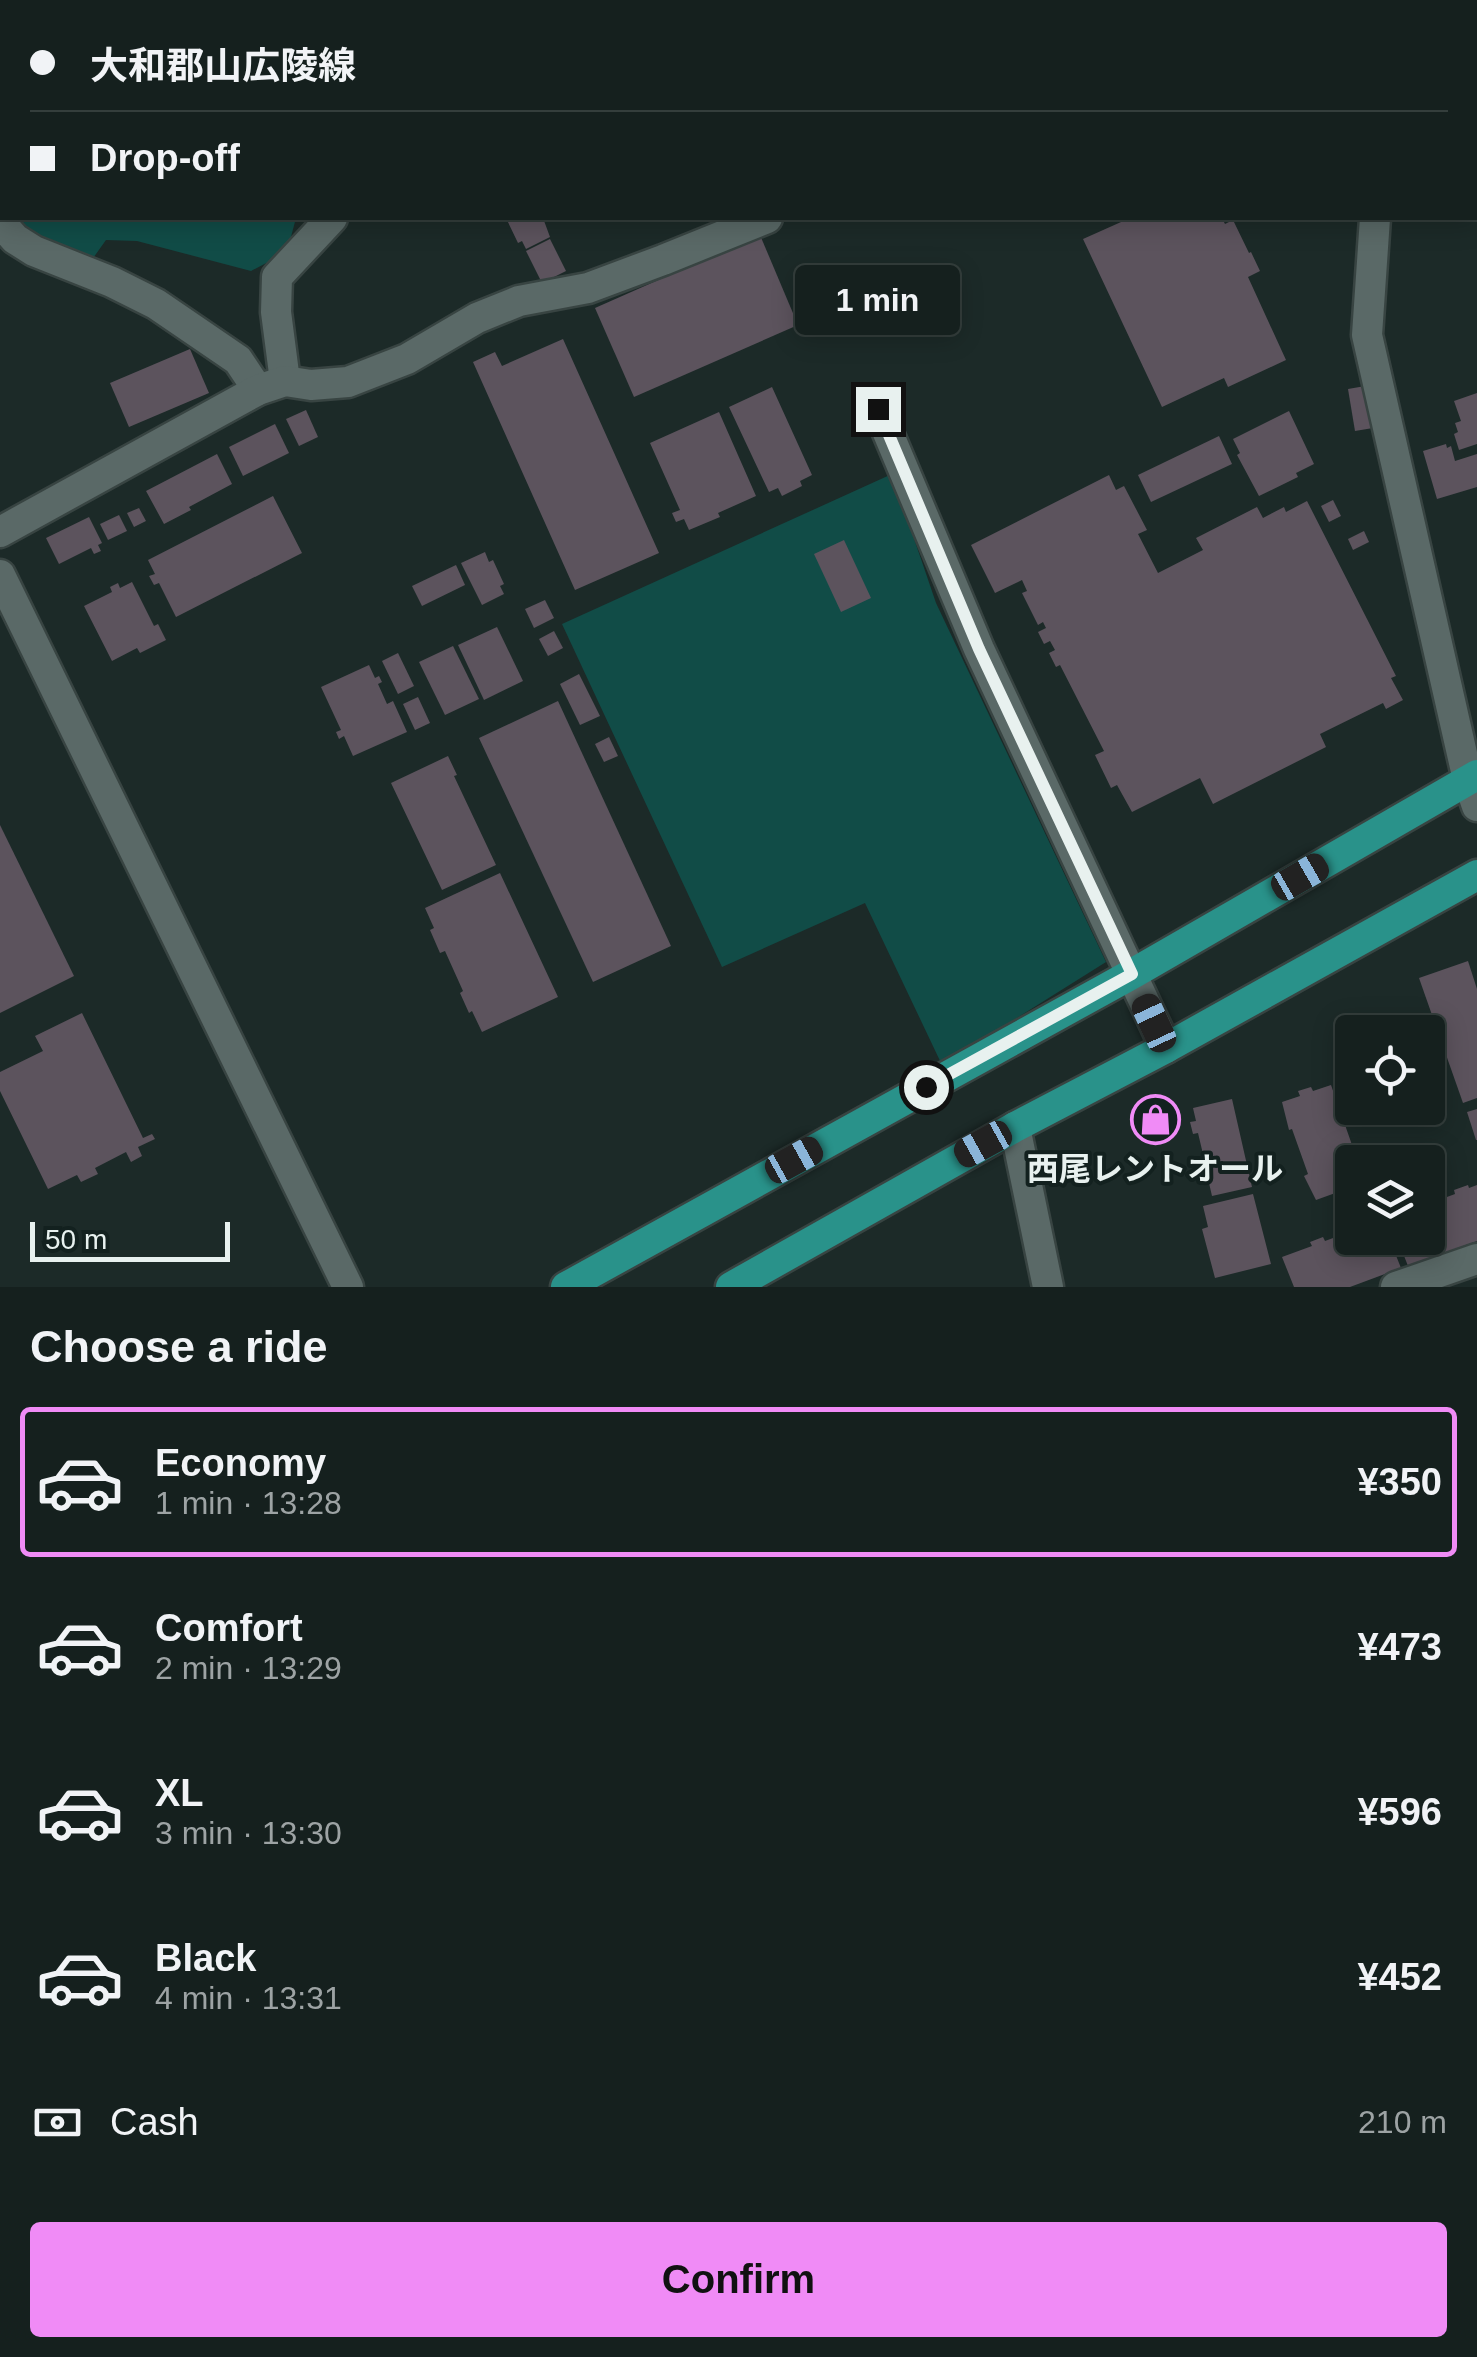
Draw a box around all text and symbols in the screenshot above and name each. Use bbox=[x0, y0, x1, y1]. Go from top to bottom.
text: 大和郡山広陵線 bbox=[90, 45, 356, 87]
text: Drop-off bbox=[90, 137, 240, 179]
callout: 1 min bbox=[796, 264, 960, 334]
text: 1 min bbox=[836, 282, 919, 318]
route end bbox=[856, 387, 901, 432]
car bbox=[1267, 849, 1333, 905]
car bbox=[1128, 989, 1180, 1057]
map controls bbox=[1335, 1015, 1445, 1255]
button: locate bbox=[1335, 1015, 1445, 1125]
route start bbox=[904, 1065, 949, 1110]
shop icon: 西尾レントオール bbox=[1129, 1093, 1181, 1145]
car bbox=[949, 1116, 1017, 1172]
car bbox=[760, 1132, 828, 1188]
button: layers bbox=[1335, 1145, 1445, 1255]
place label: 西尾レントオール bbox=[1027, 1151, 1283, 1187]
scale bar bbox=[30, 1217, 230, 1262]
text: 50 m bbox=[45, 1224, 107, 1255]
text: Choose a ride bbox=[30, 1321, 328, 1372]
icon: car bbox=[35, 1437, 125, 1527]
text: Economy bbox=[155, 1442, 326, 1484]
text: ¥350 bbox=[1357, 1461, 1442, 1503]
text: 1 min · 13:28 bbox=[155, 1485, 342, 1521]
icon: car bbox=[35, 1602, 125, 1692]
text: Comfort bbox=[155, 1607, 303, 1649]
text: ¥473 bbox=[1357, 1626, 1442, 1668]
text: 2 min · 13:29 bbox=[155, 1650, 342, 1686]
icon: car bbox=[35, 1767, 125, 1857]
text: XL bbox=[155, 1772, 204, 1814]
text: ¥596 bbox=[1357, 1791, 1442, 1833]
text: 3 min · 13:30 bbox=[155, 1815, 342, 1851]
icon: car bbox=[35, 1932, 125, 2022]
text: Black bbox=[155, 1937, 256, 1979]
text: ¥452 bbox=[1357, 1956, 1442, 1998]
text: 4 min · 13:31 bbox=[155, 1980, 342, 2016]
icon: cash bbox=[30, 2095, 85, 2150]
text: Cash bbox=[110, 2101, 199, 2143]
text: 210 m bbox=[1358, 2104, 1447, 2140]
button: Confirm bbox=[30, 2222, 1447, 2337]

